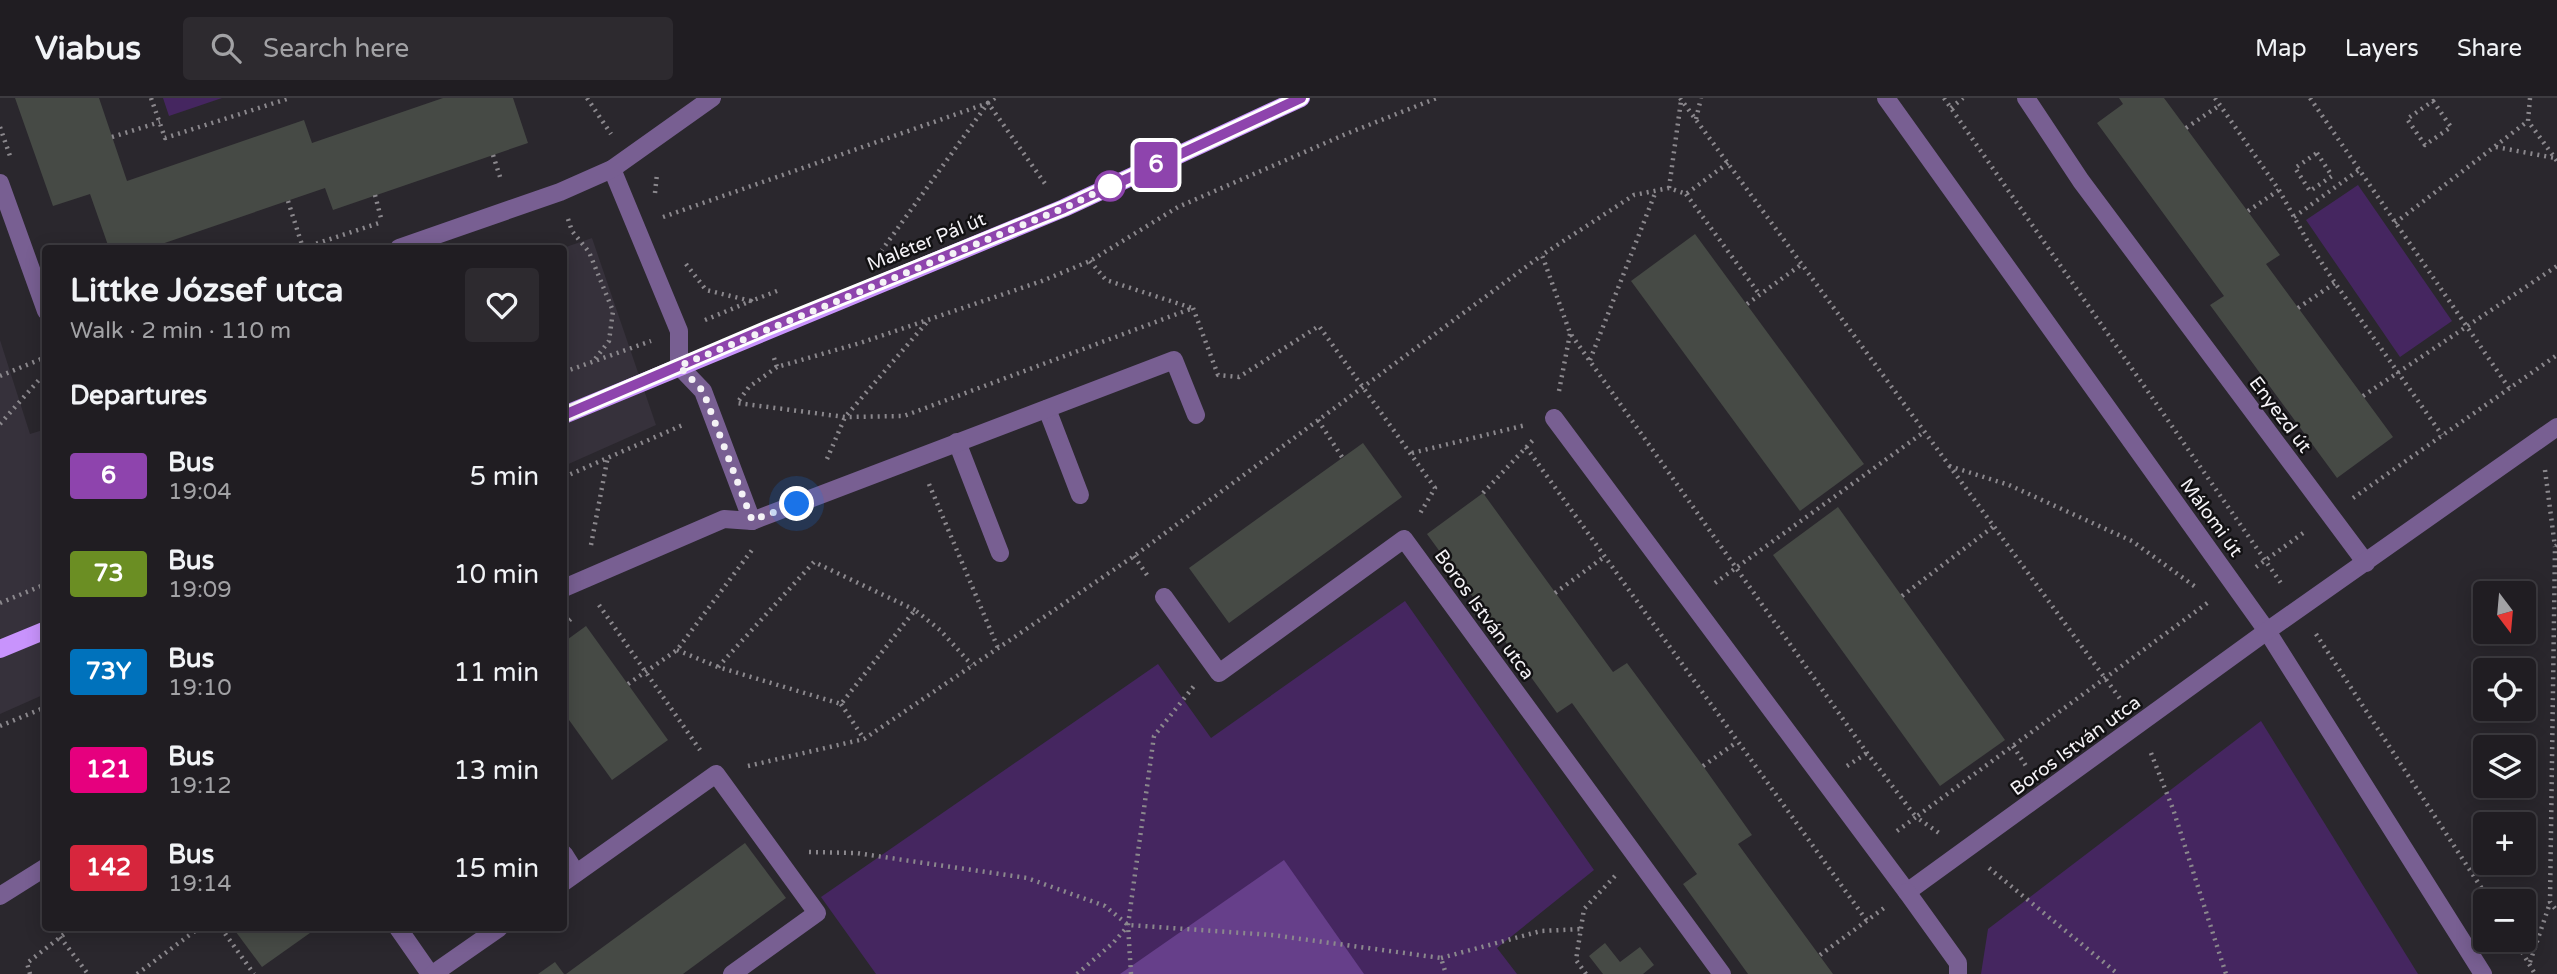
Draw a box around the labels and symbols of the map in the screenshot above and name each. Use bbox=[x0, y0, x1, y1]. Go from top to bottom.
line badge: 6 bbox=[1133, 142, 1179, 188]
unlabelled marker bbox=[1095, 171, 1125, 201]
street label: Maléter Pál út bbox=[864, 208, 989, 276]
street label: Enyezd út bbox=[2245, 372, 2316, 457]
street label: Málomi út bbox=[2175, 474, 2247, 561]
your location bbox=[779, 486, 814, 521]
street label: Boros István utca bbox=[1430, 545, 1539, 684]
north arrow bbox=[2473, 581, 2536, 644]
street label: Boros István utca bbox=[2006, 691, 2145, 800]

